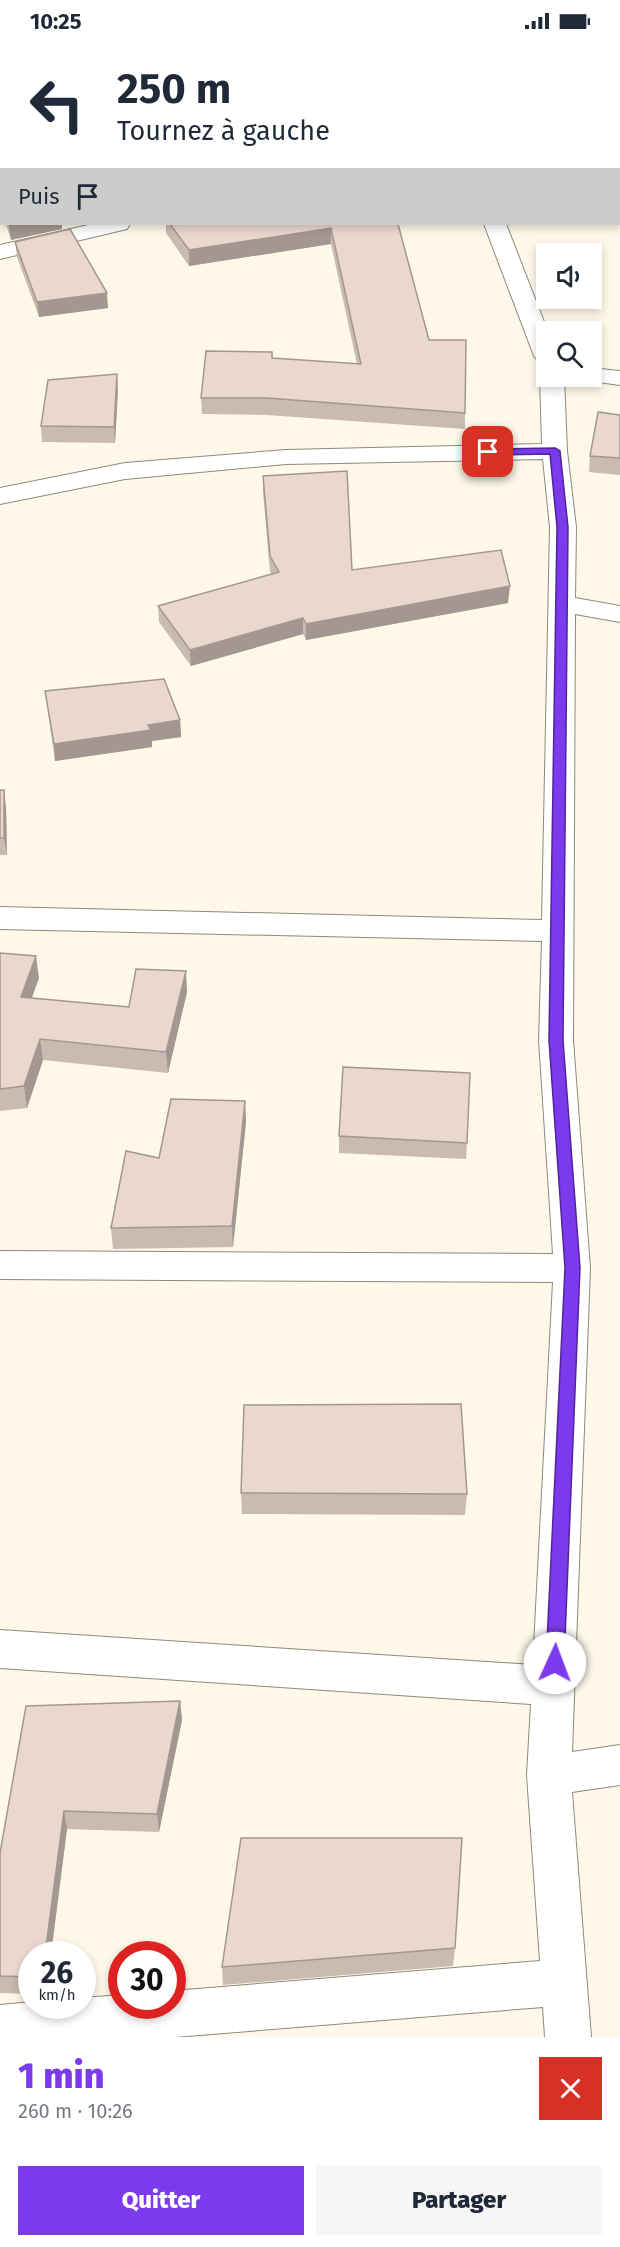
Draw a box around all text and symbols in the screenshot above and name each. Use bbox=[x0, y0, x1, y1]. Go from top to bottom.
text: 10:25 bbox=[30, 8, 82, 35]
text: 250 m bbox=[117, 64, 231, 114]
icon: left bbox=[18, 66, 96, 144]
text: Tournez à gauche bbox=[117, 115, 330, 147]
icon: arrive bbox=[71, 180, 104, 213]
text: Puis bbox=[18, 183, 59, 210]
map controls bbox=[536, 243, 602, 387]
button: sound bbox=[536, 243, 602, 309]
button: search bbox=[536, 321, 602, 387]
pin bbox=[462, 426, 513, 477]
icon: arrive bbox=[471, 435, 504, 468]
position arrow bbox=[523, 1631, 587, 1695]
speed limit sign: 30 bbox=[108, 1941, 186, 2019]
text: 26 bbox=[41, 1955, 73, 1991]
text: km/h bbox=[38, 1986, 76, 2004]
text: 1 min bbox=[18, 2054, 104, 2098]
button: close bbox=[539, 2057, 602, 2120]
text: 260 m · 10:26 bbox=[18, 2099, 133, 2123]
button: Quitter bbox=[18, 2166, 304, 2235]
button: Partager bbox=[316, 2166, 602, 2235]

